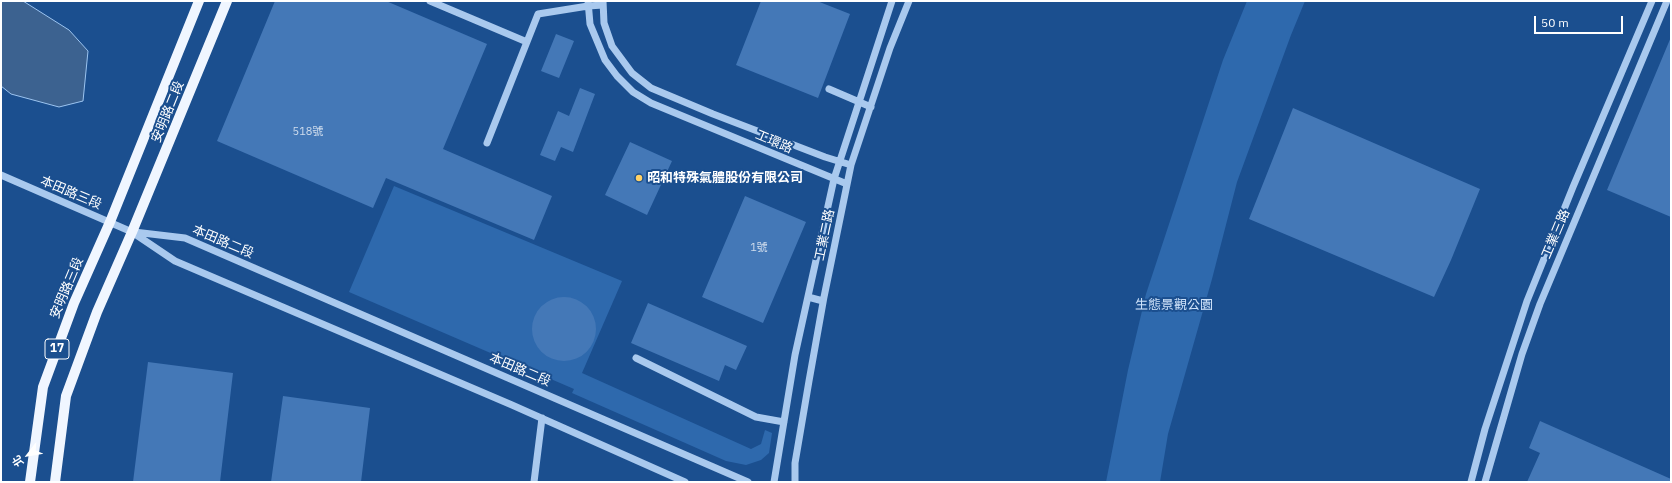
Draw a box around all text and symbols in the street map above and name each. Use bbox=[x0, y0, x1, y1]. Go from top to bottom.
scale bar bbox=[1536, 8, 1625, 34]
text: 50 m bbox=[1541, 15, 1569, 30]
street label: 安明路二段 bbox=[149, 79, 187, 145]
house number: 518號 bbox=[293, 125, 323, 139]
street label: 工環路 bbox=[753, 127, 795, 157]
place label: 昭和特殊氣體股份有限公司 bbox=[647, 170, 803, 186]
street label: 本田路三段 bbox=[38, 173, 104, 213]
marker: 昭和特殊氣體股份有限公司 bbox=[634, 173, 644, 183]
street label: 工業三路 bbox=[1539, 207, 1573, 261]
street label: 工業二路 bbox=[812, 208, 838, 262]
street label: 本田路二段 bbox=[190, 222, 256, 262]
house number: 1號 bbox=[750, 241, 768, 255]
street label: 安明路三段 bbox=[47, 255, 87, 321]
park label: 生態景觀公園 bbox=[1135, 297, 1213, 313]
road number: 17 bbox=[45, 339, 69, 359]
street label: 本田路二段 bbox=[487, 350, 553, 390]
north arrow bbox=[8, 435, 48, 475]
text: 北 bbox=[9, 453, 27, 470]

